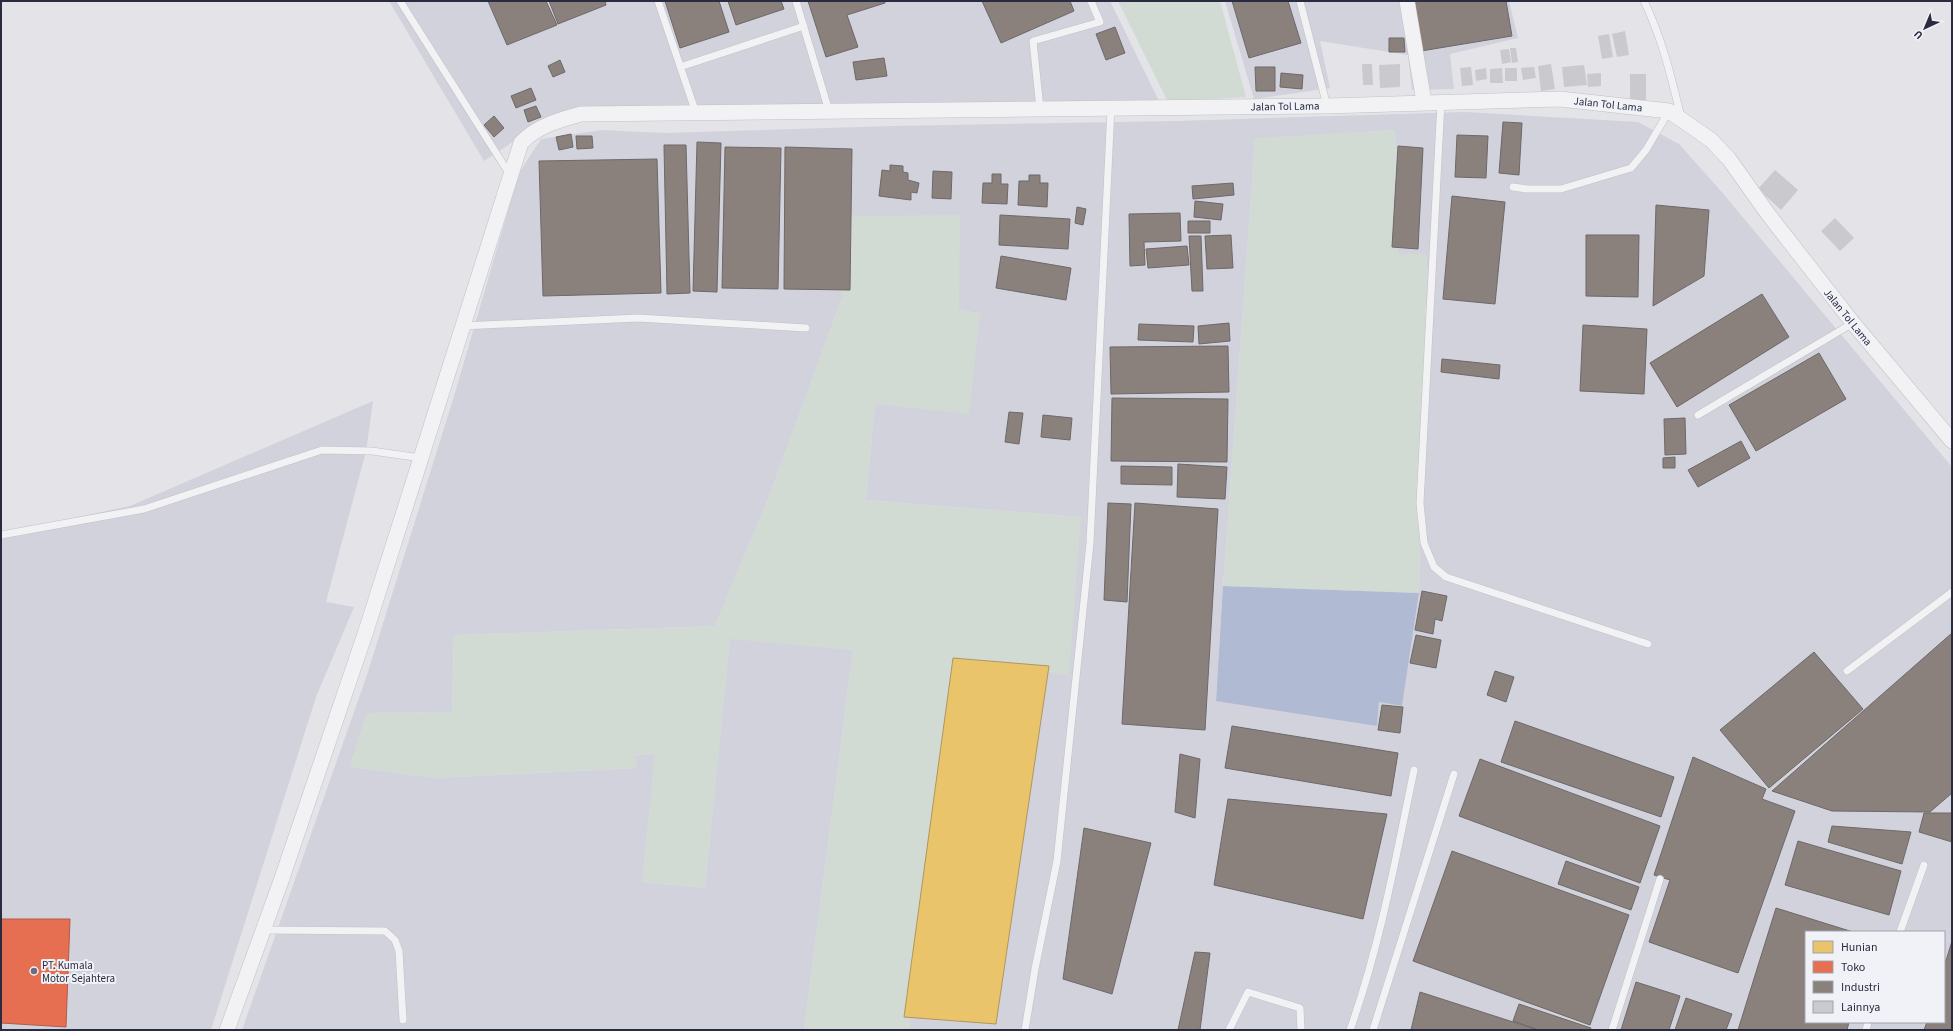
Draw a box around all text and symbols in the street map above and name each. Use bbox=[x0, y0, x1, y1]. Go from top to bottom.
north arrow bbox=[1905, 8, 1945, 48]
text: U bbox=[1911, 27, 1926, 43]
street label: Jalan Tol Lama bbox=[1573, 93, 1643, 116]
street label: Jalan Tol Lama bbox=[1250, 98, 1320, 115]
street label: Jalan Tol Lama bbox=[1820, 286, 1875, 349]
legend bbox=[1805, 931, 1945, 1023]
text: Hunian bbox=[1841, 939, 1877, 956]
place label: PT. Kumala Motor Sejahtera bbox=[42, 958, 115, 986]
text: Toko bbox=[1841, 959, 1865, 976]
marker: PT. Kumala Motor Sejahtera bbox=[29, 966, 39, 976]
text: Industri bbox=[1841, 979, 1880, 996]
text: Lainnya bbox=[1841, 999, 1880, 1016]

